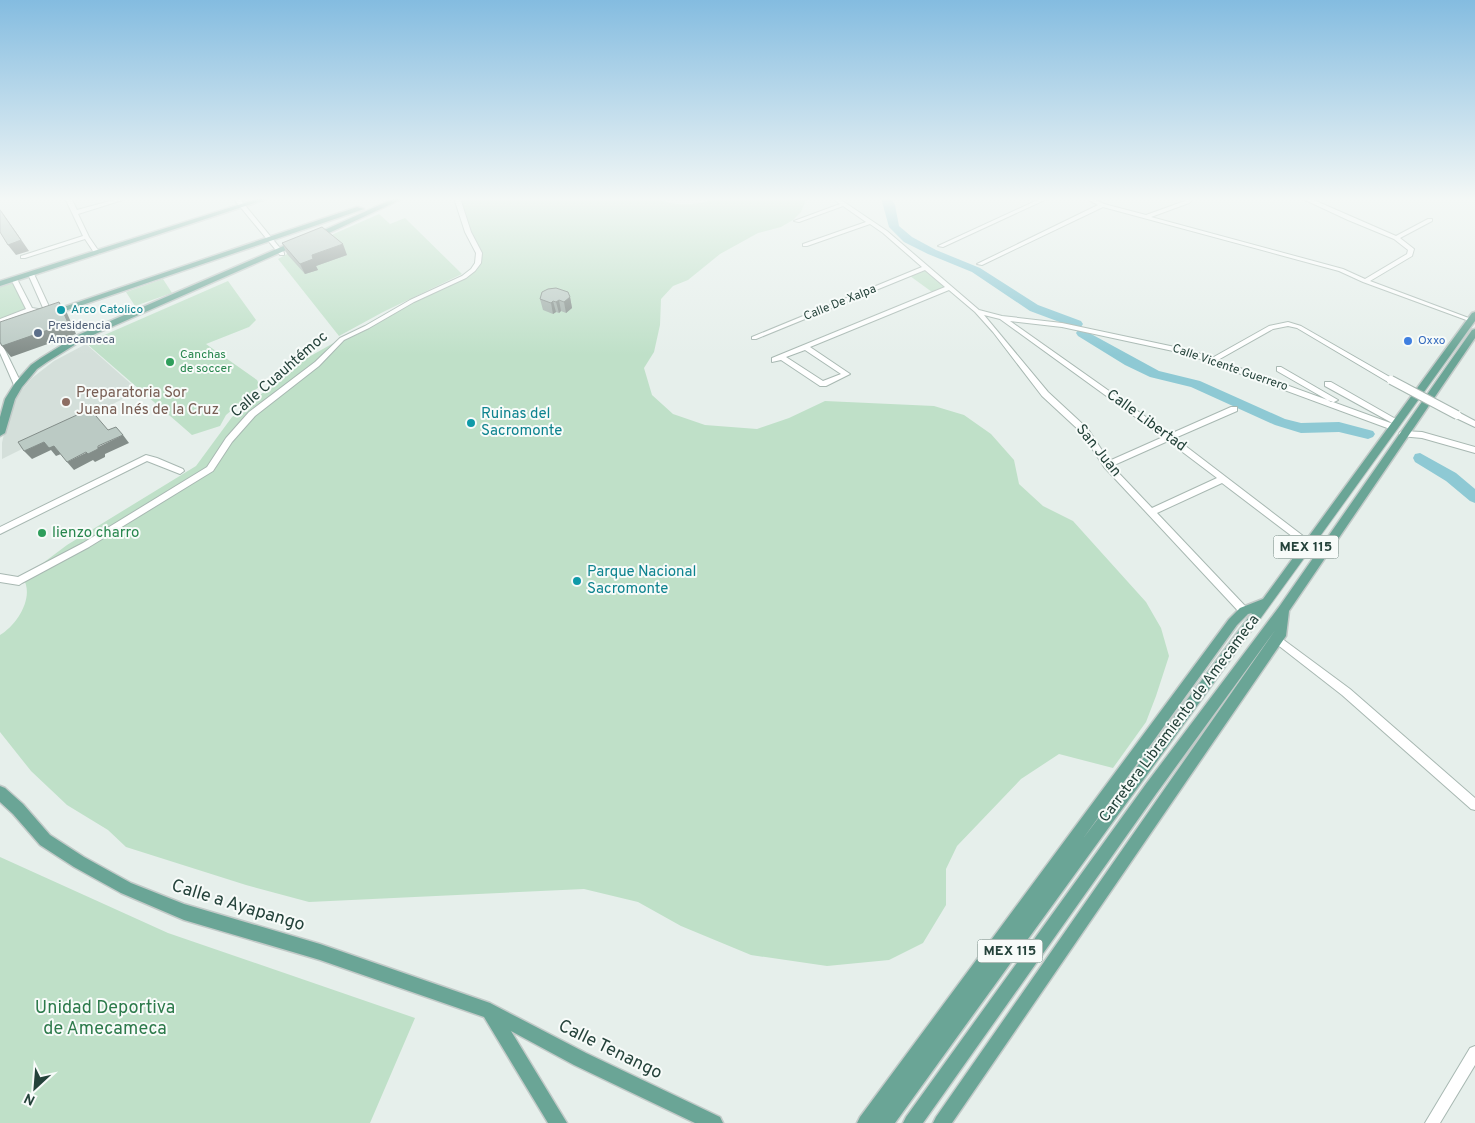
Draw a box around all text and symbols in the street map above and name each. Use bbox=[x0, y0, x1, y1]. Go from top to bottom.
street label: Calle De Xalpa bbox=[801, 281, 879, 325]
place label: Arco Catolico bbox=[71, 302, 143, 318]
marker: Arco Catolico bbox=[55, 304, 67, 316]
place label: Presidencia Amecameca bbox=[48, 318, 115, 348]
marker: Presidencia Amecameca bbox=[32, 327, 44, 339]
street label: Calle Cuauhtémoc bbox=[228, 328, 332, 422]
place label: Oxxo bbox=[1418, 333, 1446, 349]
marker: Oxxo bbox=[1402, 335, 1414, 347]
street label: Calle Vicente Guerrero bbox=[1170, 341, 1290, 395]
place label: Canchas de soccer bbox=[180, 347, 232, 377]
marker: Canchas de soccer bbox=[164, 356, 176, 368]
place label: Preparatoria Sor Juana Inés de la Cruz bbox=[76, 384, 219, 420]
street label: Calle Libertad bbox=[1102, 386, 1190, 456]
marker: Preparatoria Sor Juana Inés de la Cruz bbox=[60, 396, 72, 408]
place label: Ruinas del Sacromonte bbox=[481, 405, 562, 441]
marker: Ruinas del Sacromonte bbox=[465, 417, 477, 429]
street label: San Juan bbox=[1071, 421, 1125, 481]
place label: lienzo charro bbox=[52, 524, 139, 543]
marker: lienzo charro bbox=[36, 527, 48, 539]
road number: MEX 115 bbox=[1274, 536, 1338, 558]
place label: Parque Nacional Sacromonte bbox=[587, 563, 696, 599]
marker: Parque Nacional Sacromonte bbox=[571, 575, 583, 587]
street label: Carretera Libramiento de Amecameca bbox=[1096, 611, 1264, 827]
street label: Calle a Ayapango bbox=[169, 875, 307, 937]
road number: MEX 115 bbox=[978, 939, 1042, 962]
park label: Unidad Deportiva de Amecameca bbox=[35, 997, 175, 1041]
street label: Calle Tenango bbox=[554, 1015, 666, 1085]
north arrow bbox=[10, 1063, 60, 1113]
text: N bbox=[22, 1088, 38, 1108]

